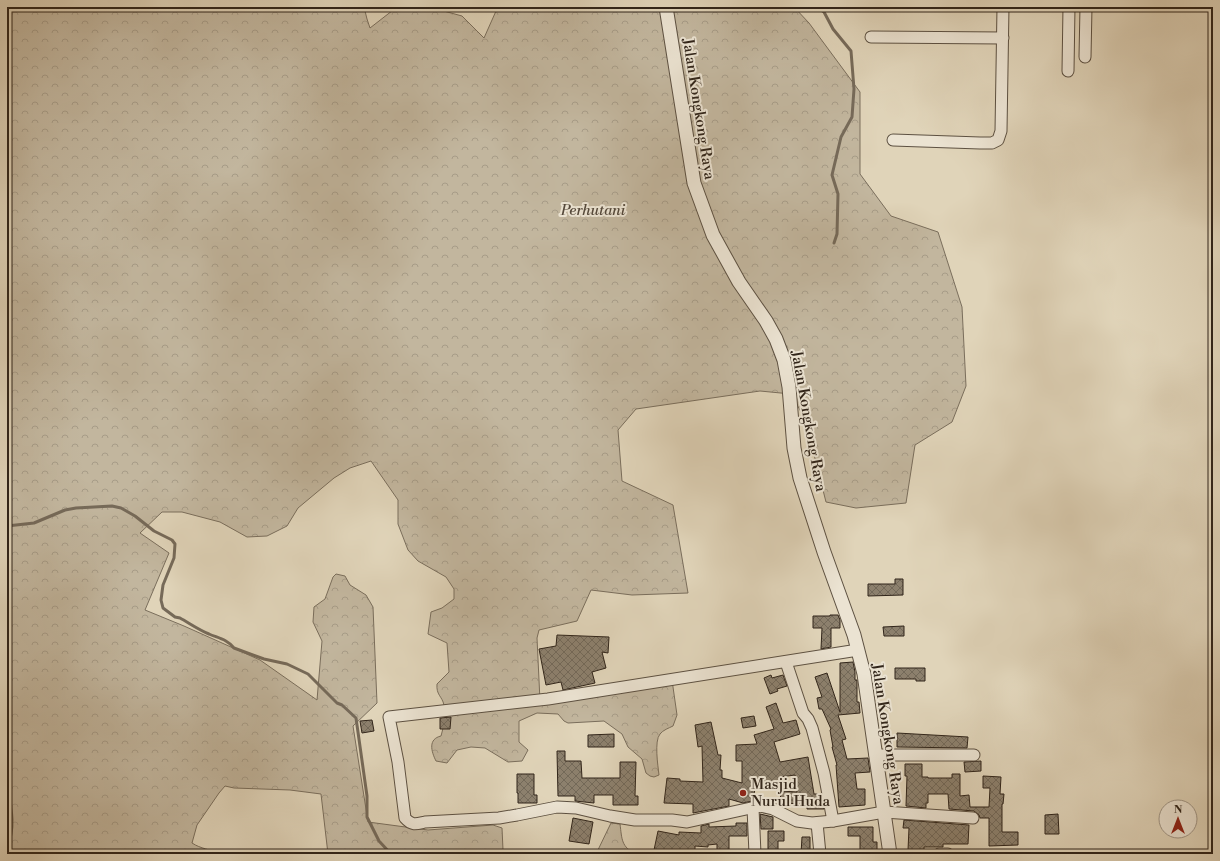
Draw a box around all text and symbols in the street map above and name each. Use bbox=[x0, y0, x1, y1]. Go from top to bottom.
street label: Jalan Kongkong Raya bbox=[678, 36, 719, 182]
park label: Perhutani bbox=[560, 201, 626, 220]
street label: Jalan Kongkong Raya bbox=[787, 348, 830, 493]
street label: Jalan Kongkong Raya bbox=[867, 661, 908, 807]
place label: Masjid Nurul Huda bbox=[751, 775, 831, 811]
marker: Masjid Nurul Huda bbox=[738, 788, 748, 798]
north arrow bbox=[1158, 799, 1198, 839]
text: N bbox=[1174, 803, 1183, 817]

